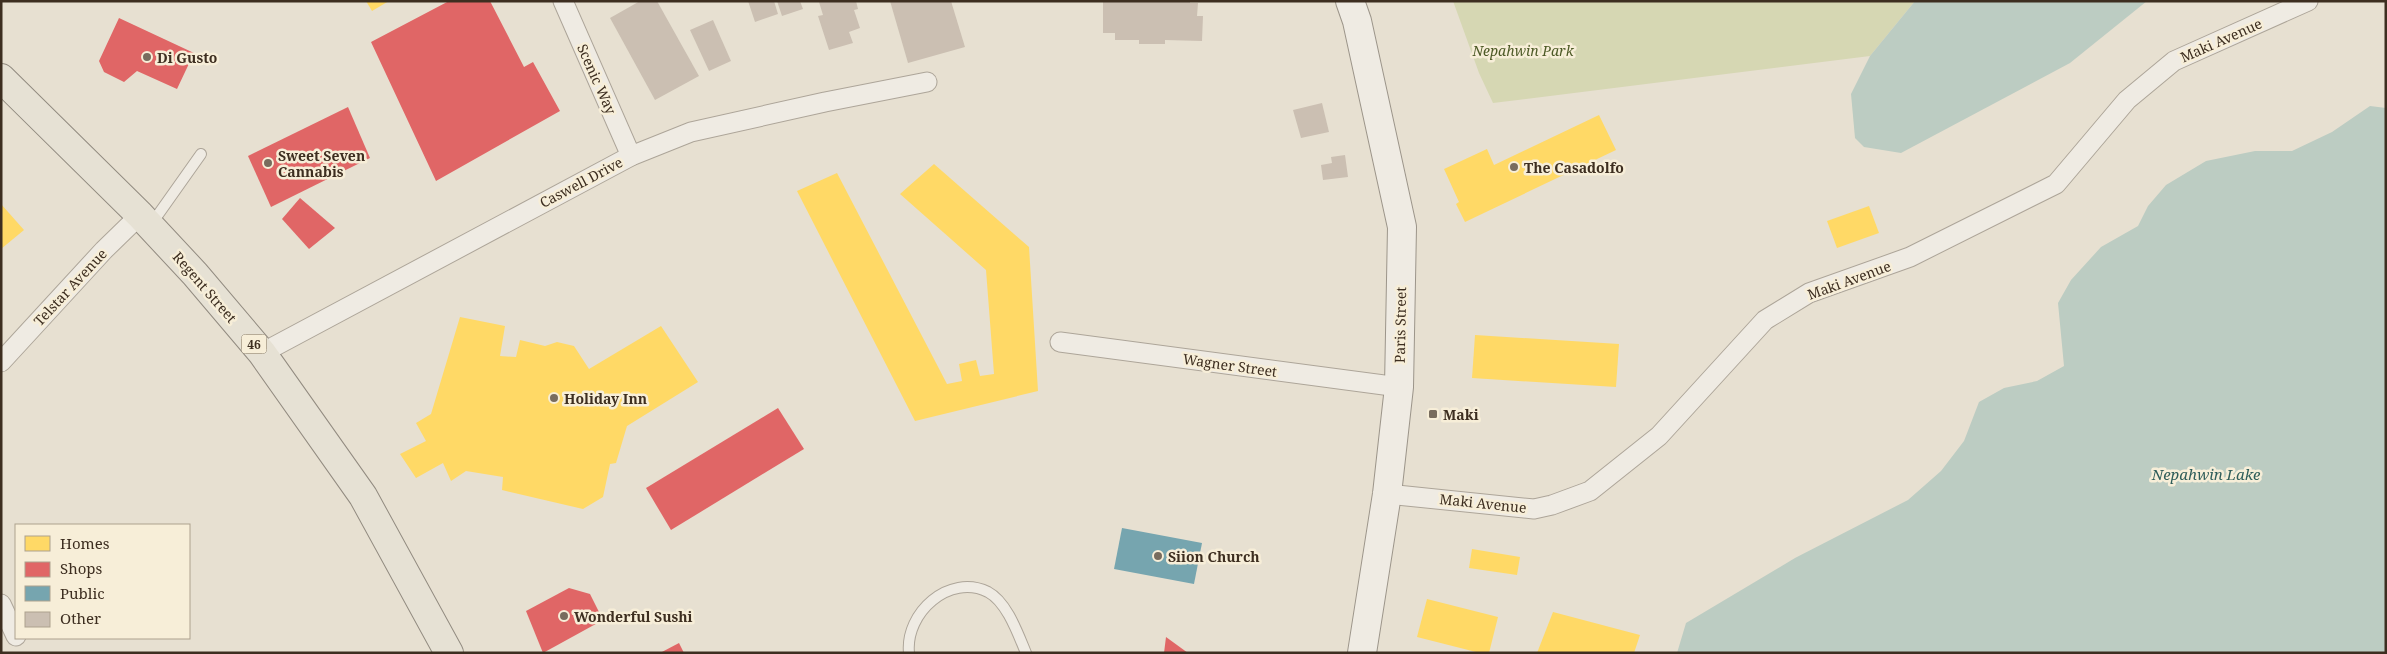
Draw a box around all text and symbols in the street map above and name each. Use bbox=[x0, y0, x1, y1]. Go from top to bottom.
street label: Maki Avenue bbox=[2177, 14, 2265, 66]
street label: Scenic Way bbox=[573, 41, 621, 117]
park label: Nepahwin Park bbox=[1471, 41, 1575, 60]
place label: Di Gusto bbox=[157, 48, 217, 67]
marker: Di Gusto bbox=[141, 51, 153, 63]
place label: Sweet Seven Cannabis bbox=[278, 146, 365, 181]
street label: Caswell Drive bbox=[536, 152, 626, 212]
marker: Sweet Seven Cannabis bbox=[262, 157, 274, 169]
place label: The Casadolfo bbox=[1524, 158, 1624, 177]
marker: The Casadolfo bbox=[1508, 161, 1520, 173]
street label: Telstar Avenue bbox=[29, 244, 111, 330]
street label: Regent Street bbox=[169, 247, 241, 327]
street label: Maki Avenue bbox=[1805, 256, 1893, 304]
street label: Paris Street bbox=[1390, 287, 1410, 363]
road number: 46 bbox=[242, 334, 266, 354]
street label: Wagner Street bbox=[1182, 349, 1278, 381]
place label: Holiday Inn bbox=[564, 389, 647, 408]
marker: Holiday Inn bbox=[548, 392, 560, 404]
place label: Maki bbox=[1443, 405, 1479, 424]
marker: Maki bbox=[1427, 408, 1439, 420]
water label: Nepahwin Lake bbox=[2151, 464, 2261, 484]
street label: Maki Avenue bbox=[1439, 489, 1527, 517]
legend bbox=[15, 524, 190, 639]
text: Homes bbox=[60, 533, 110, 553]
place label: Siion Church bbox=[1168, 547, 1260, 566]
marker: Siion Church bbox=[1152, 550, 1164, 562]
text: Shops bbox=[60, 558, 103, 578]
text: Public bbox=[60, 583, 105, 603]
place label: Wonderful Sushi bbox=[574, 607, 693, 626]
text: Other bbox=[60, 608, 101, 628]
marker: Wonderful Sushi bbox=[558, 610, 570, 622]

